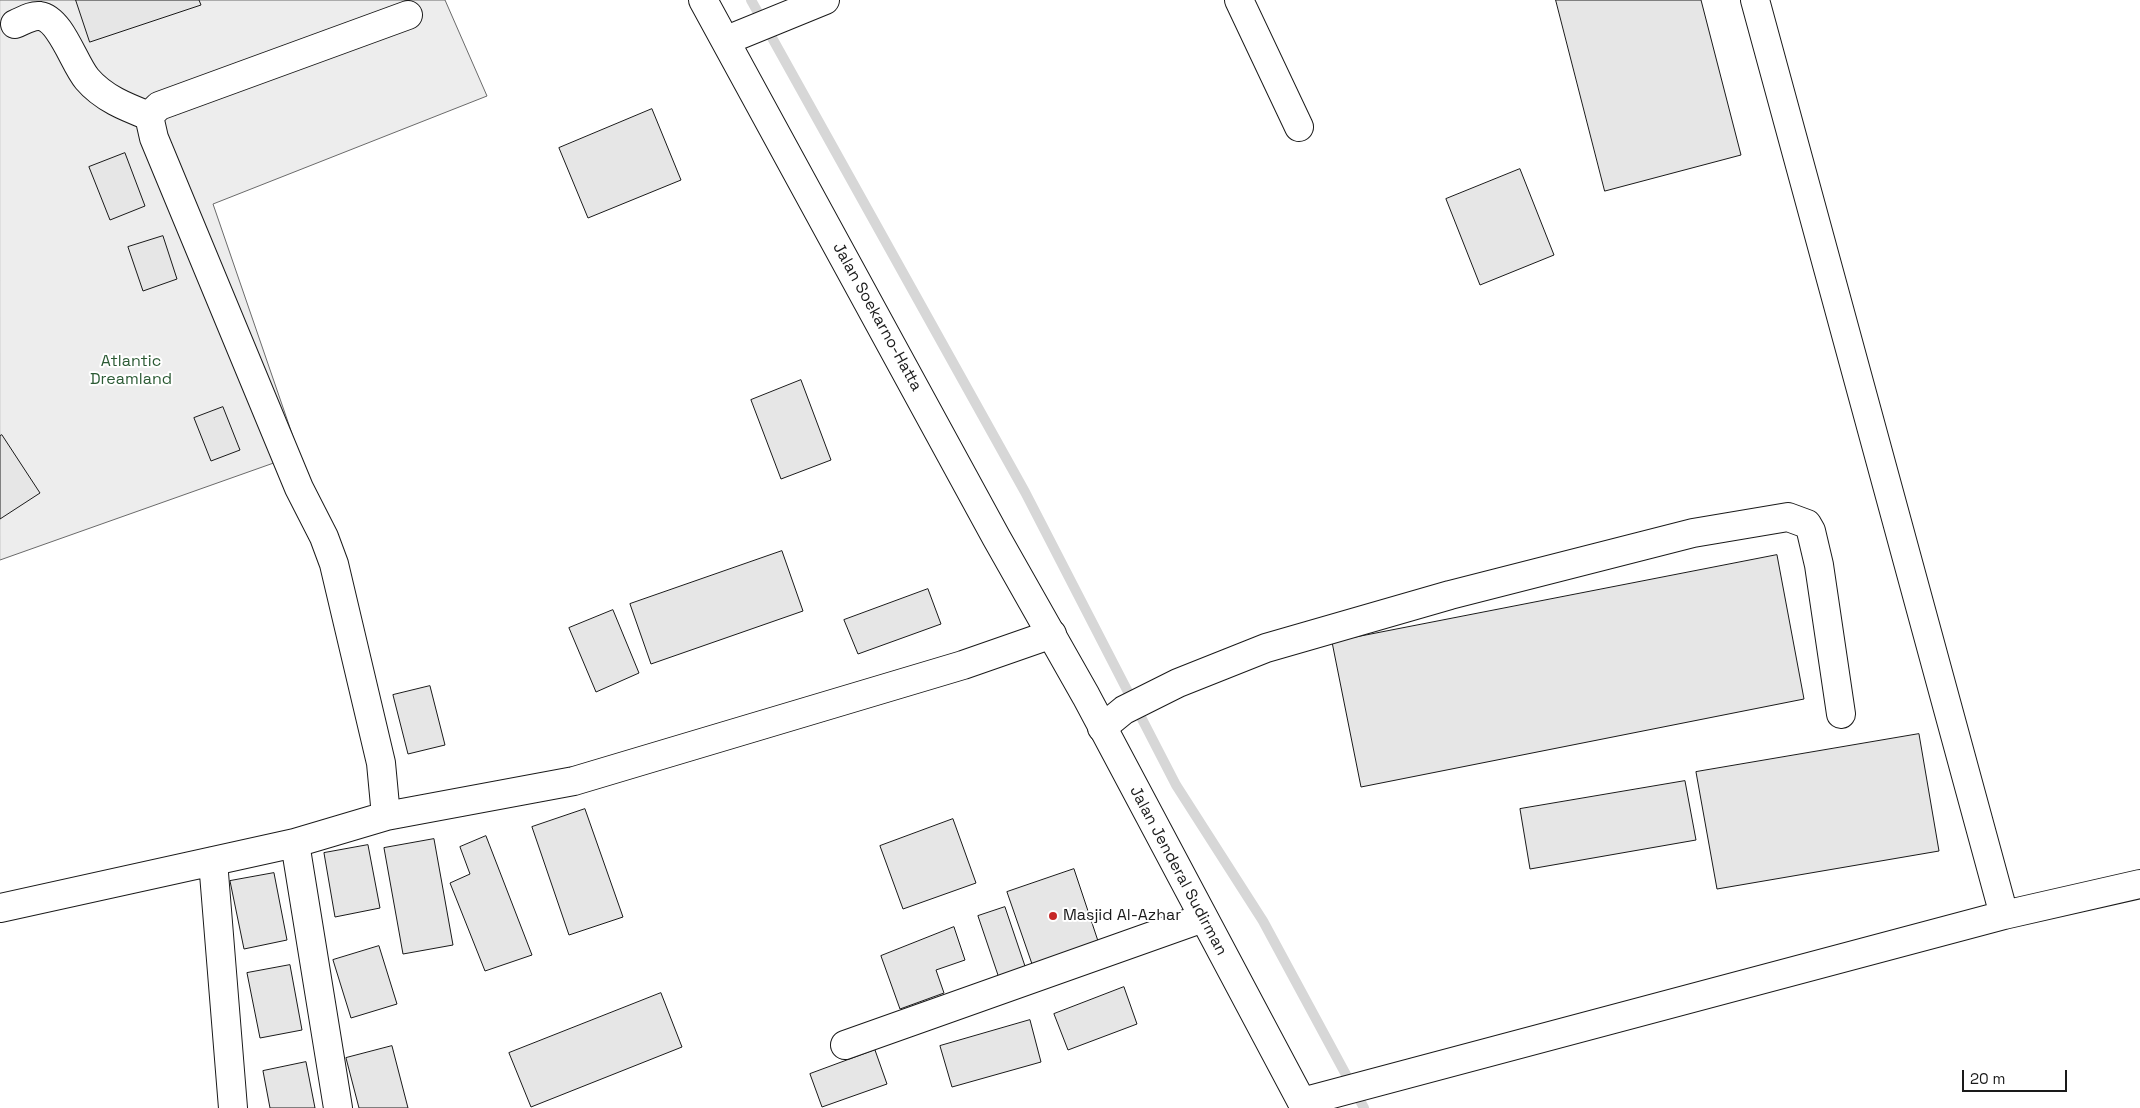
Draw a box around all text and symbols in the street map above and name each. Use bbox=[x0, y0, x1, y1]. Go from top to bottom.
street label: Jalan Soekarno-Hatta bbox=[828, 240, 926, 394]
park label: Atlantic Dreamland bbox=[90, 352, 172, 390]
street label: Jalan Jenderal Sudirman bbox=[1125, 783, 1231, 959]
place label: Masjid Al-Azhar bbox=[1063, 906, 1181, 926]
marker: Masjid Al-Azhar bbox=[1047, 910, 1059, 922]
scale bar bbox=[1965, 1060, 2070, 1092]
text: 20 m bbox=[1970, 1069, 2005, 1088]

